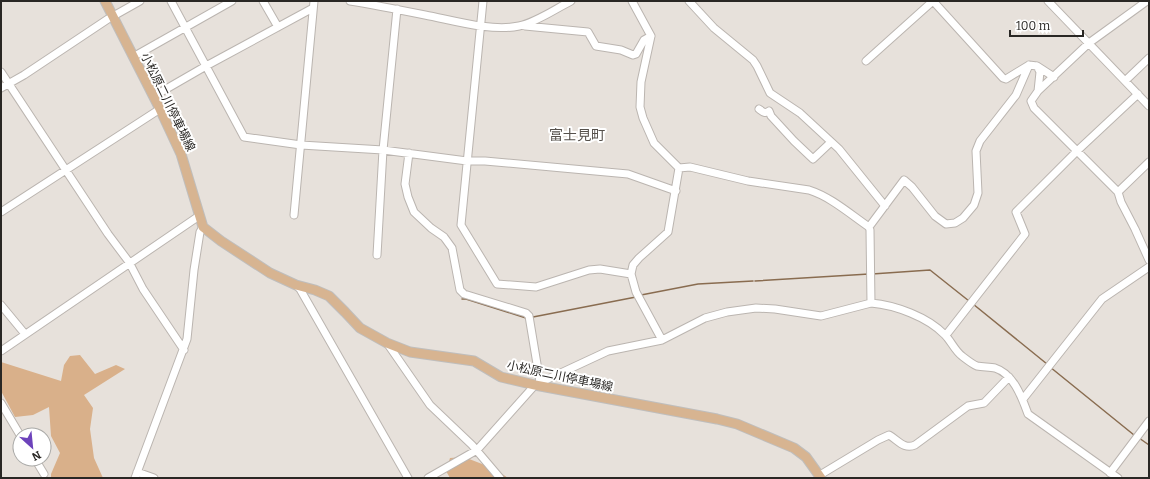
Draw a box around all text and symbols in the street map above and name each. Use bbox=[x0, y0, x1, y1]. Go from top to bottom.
scale bar bbox=[1010, 12, 1083, 38]
text: 100 m bbox=[1016, 19, 1051, 33]
street label: 小松原二川停車場線 bbox=[138, 50, 198, 154]
district label: 富士見町 bbox=[549, 127, 605, 144]
street label: 小松原二川停車場線 bbox=[506, 358, 614, 394]
north arrow bbox=[12, 427, 52, 467]
text: N bbox=[29, 448, 43, 463]

